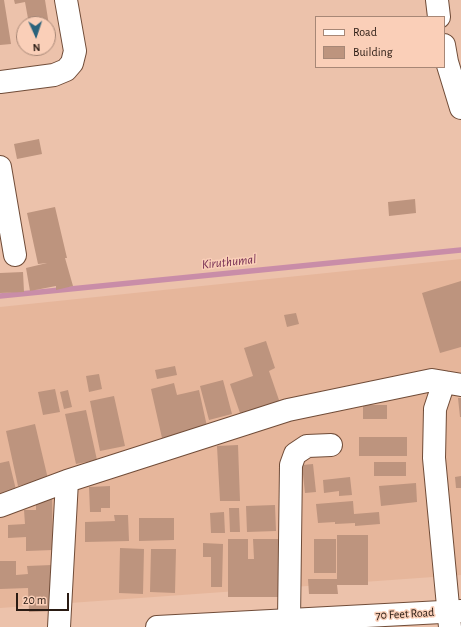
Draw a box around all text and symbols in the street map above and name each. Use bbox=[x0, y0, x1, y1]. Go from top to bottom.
north arrow bbox=[16, 16, 56, 56]
legend bbox=[315, 16, 445, 68]
text: Road bbox=[353, 26, 377, 38]
text: N bbox=[32, 42, 41, 53]
text: Building bbox=[353, 46, 393, 58]
water label: Kiruthumal bbox=[201, 251, 257, 273]
scale bar bbox=[18, 585, 71, 611]
text: 20 m bbox=[23, 594, 46, 606]
street label: 70 Feet Road bbox=[375, 605, 435, 623]

